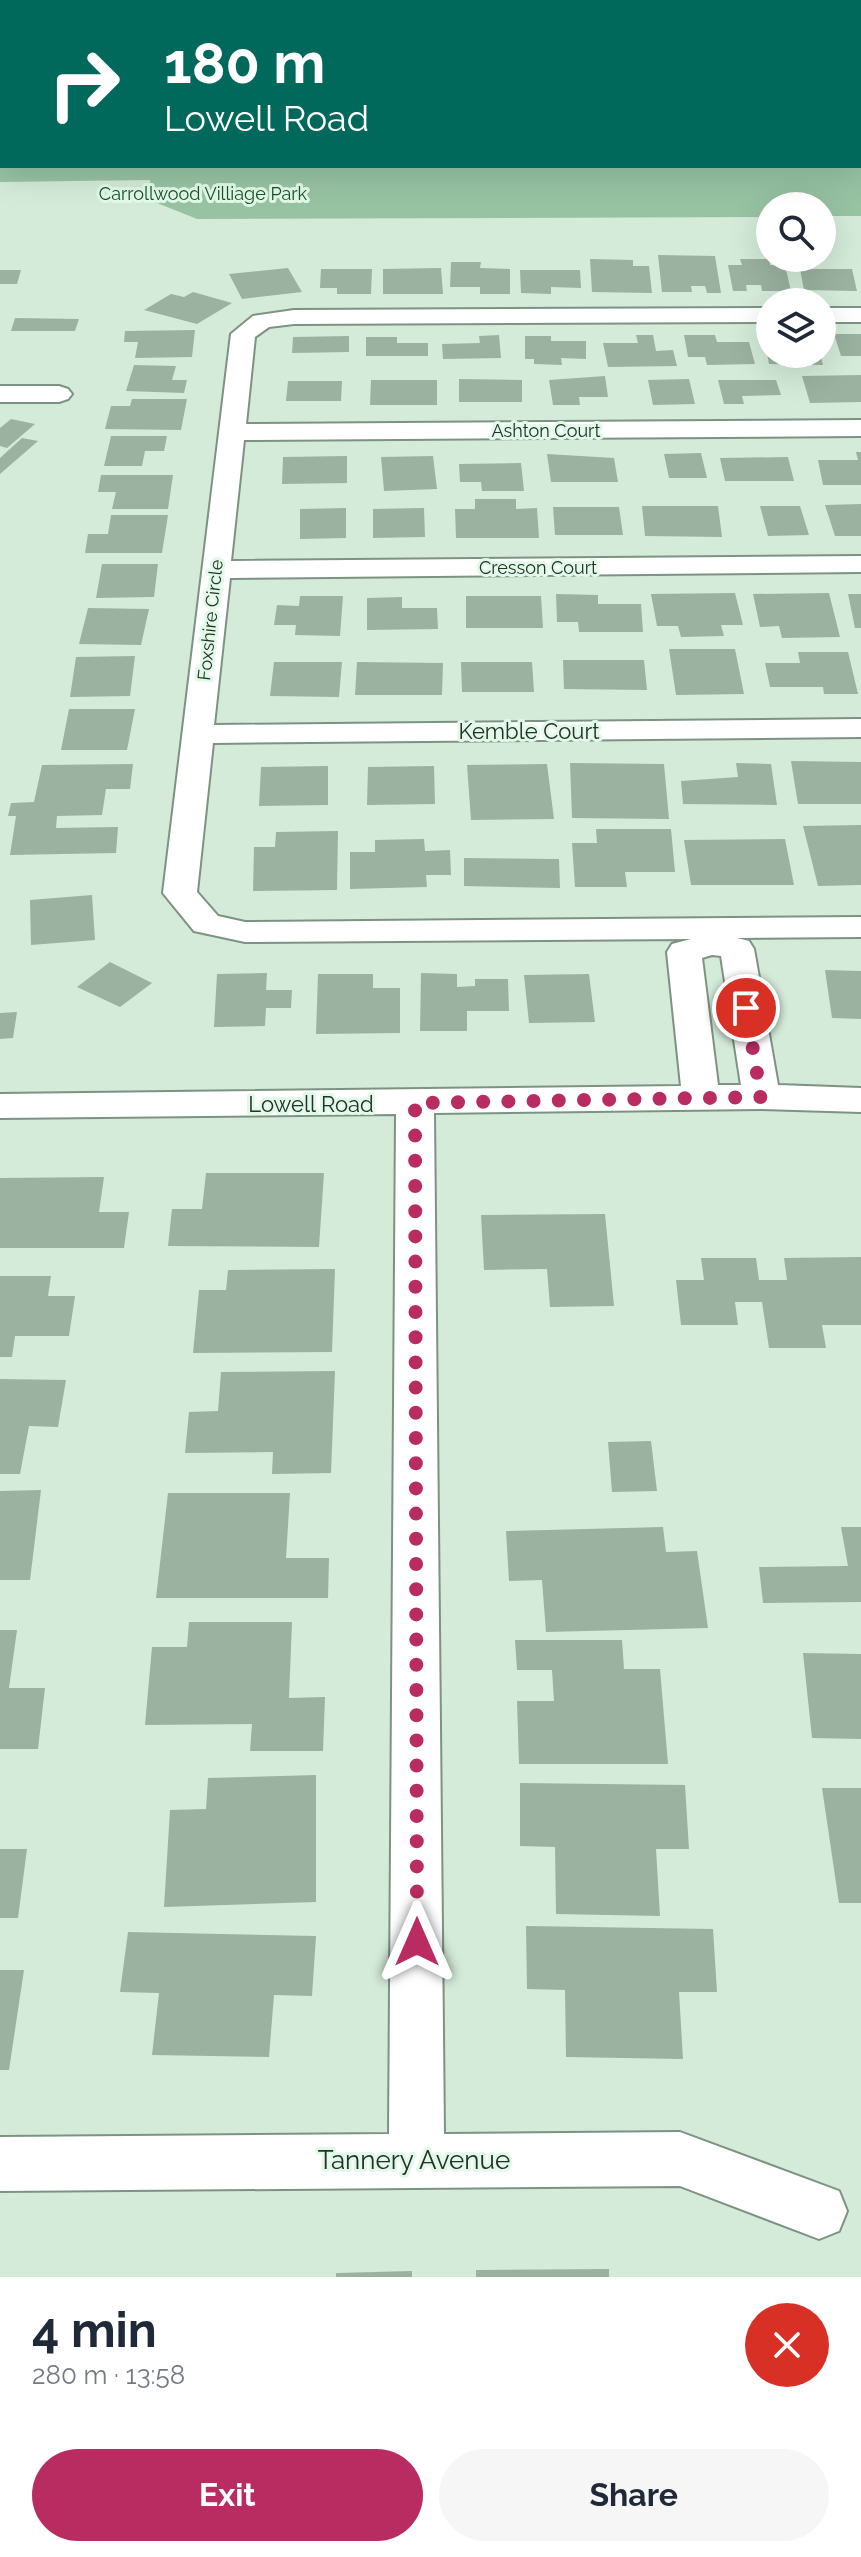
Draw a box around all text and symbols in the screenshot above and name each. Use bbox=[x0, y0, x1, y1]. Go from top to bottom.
text: 180 m bbox=[164, 30, 325, 96]
icon: right bbox=[32, 32, 136, 136]
text: Lowell Road bbox=[164, 97, 369, 139]
park label: Carrollwood Villiage Park bbox=[99, 183, 308, 204]
map controls bbox=[756, 192, 836, 368]
button: search bbox=[756, 192, 836, 272]
button: layers bbox=[756, 288, 836, 368]
street label: Ashton Court bbox=[492, 420, 600, 441]
street label: Cresson Court bbox=[479, 557, 597, 578]
street label: Foxshire Circle bbox=[193, 558, 227, 681]
street label: Kemble Court bbox=[458, 718, 600, 744]
pin bbox=[712, 974, 780, 1042]
icon: arrive bbox=[724, 986, 768, 1030]
street label: Lowell Road bbox=[248, 1091, 374, 1117]
position arrow bbox=[375, 1900, 459, 1984]
street label: Tannery Avenue bbox=[318, 2145, 510, 2175]
text: 4 min bbox=[32, 2302, 157, 2358]
button: close bbox=[745, 2303, 829, 2387]
text: 280 m · 13:58 bbox=[32, 2360, 185, 2390]
button: Exit bbox=[32, 2449, 423, 2541]
button: Share bbox=[439, 2449, 829, 2541]

